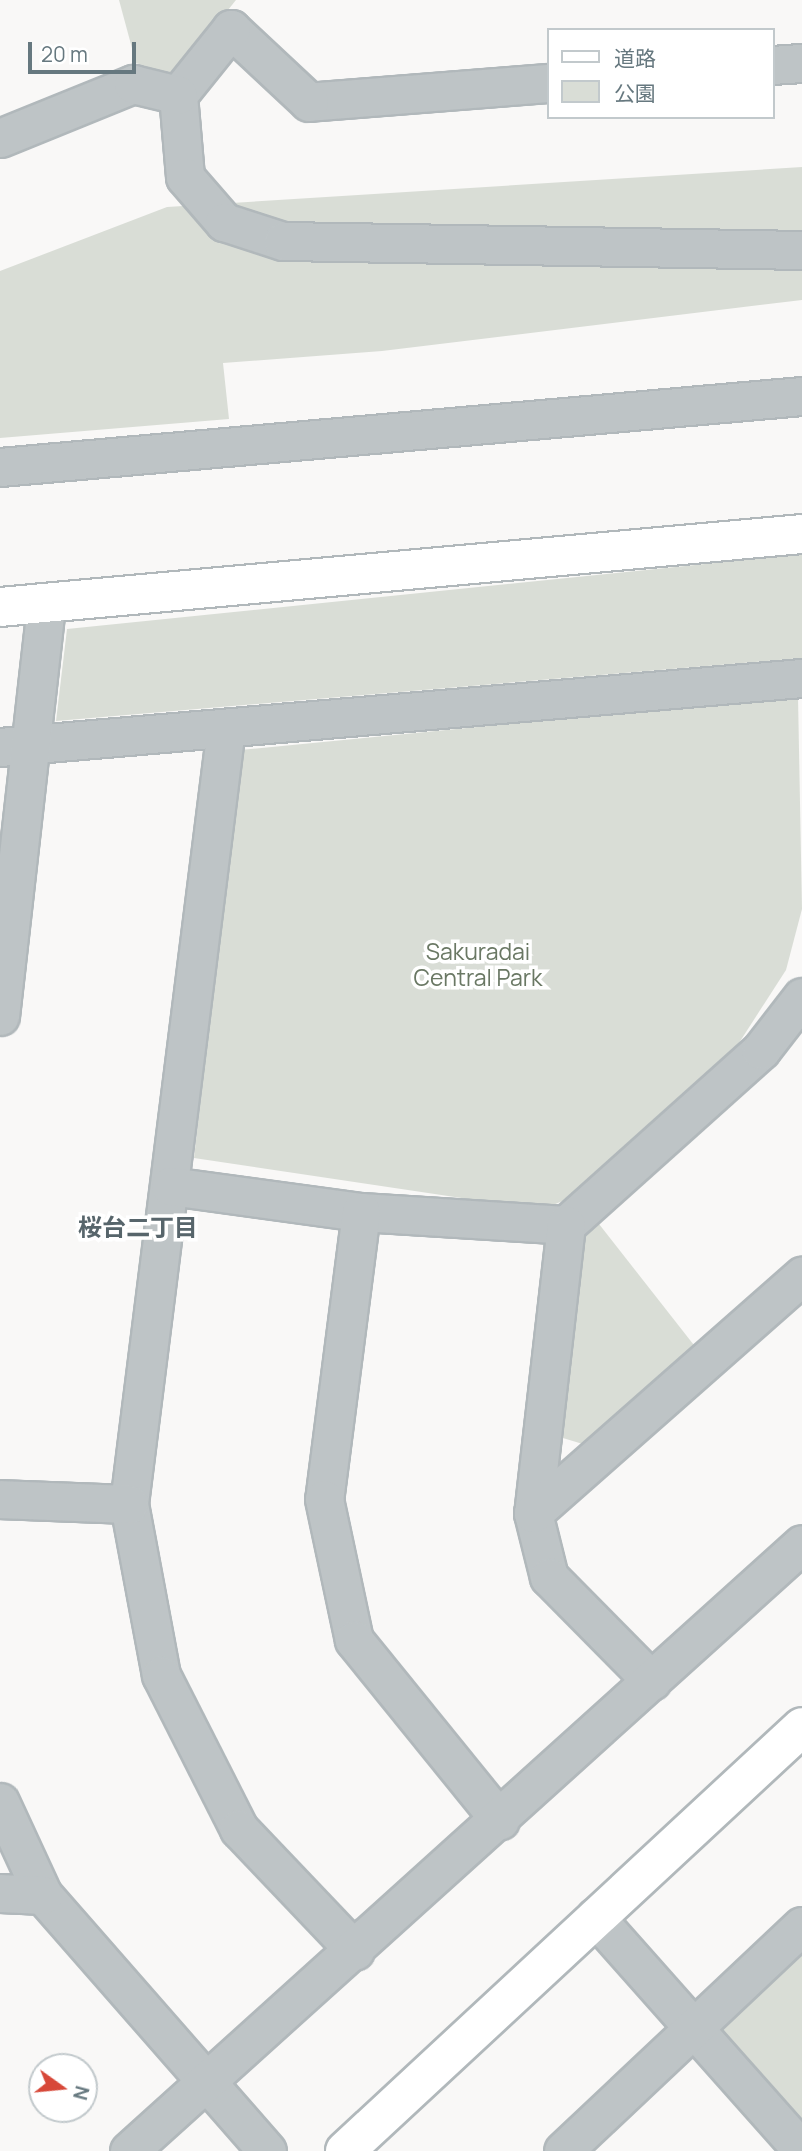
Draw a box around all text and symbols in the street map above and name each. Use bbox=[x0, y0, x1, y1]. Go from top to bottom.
scale bar bbox=[32, 28, 140, 72]
legend bbox=[546, 28, 774, 119]
text: 20 m bbox=[41, 40, 88, 68]
text: 道路 bbox=[614, 44, 656, 72]
text: 公園 bbox=[614, 79, 656, 107]
park label: Sakuradai Central Park bbox=[414, 937, 542, 991]
district label: 桜台二丁目 bbox=[78, 1213, 198, 1241]
north arrow bbox=[28, 2053, 98, 2123]
text: N bbox=[67, 2083, 96, 2103]

